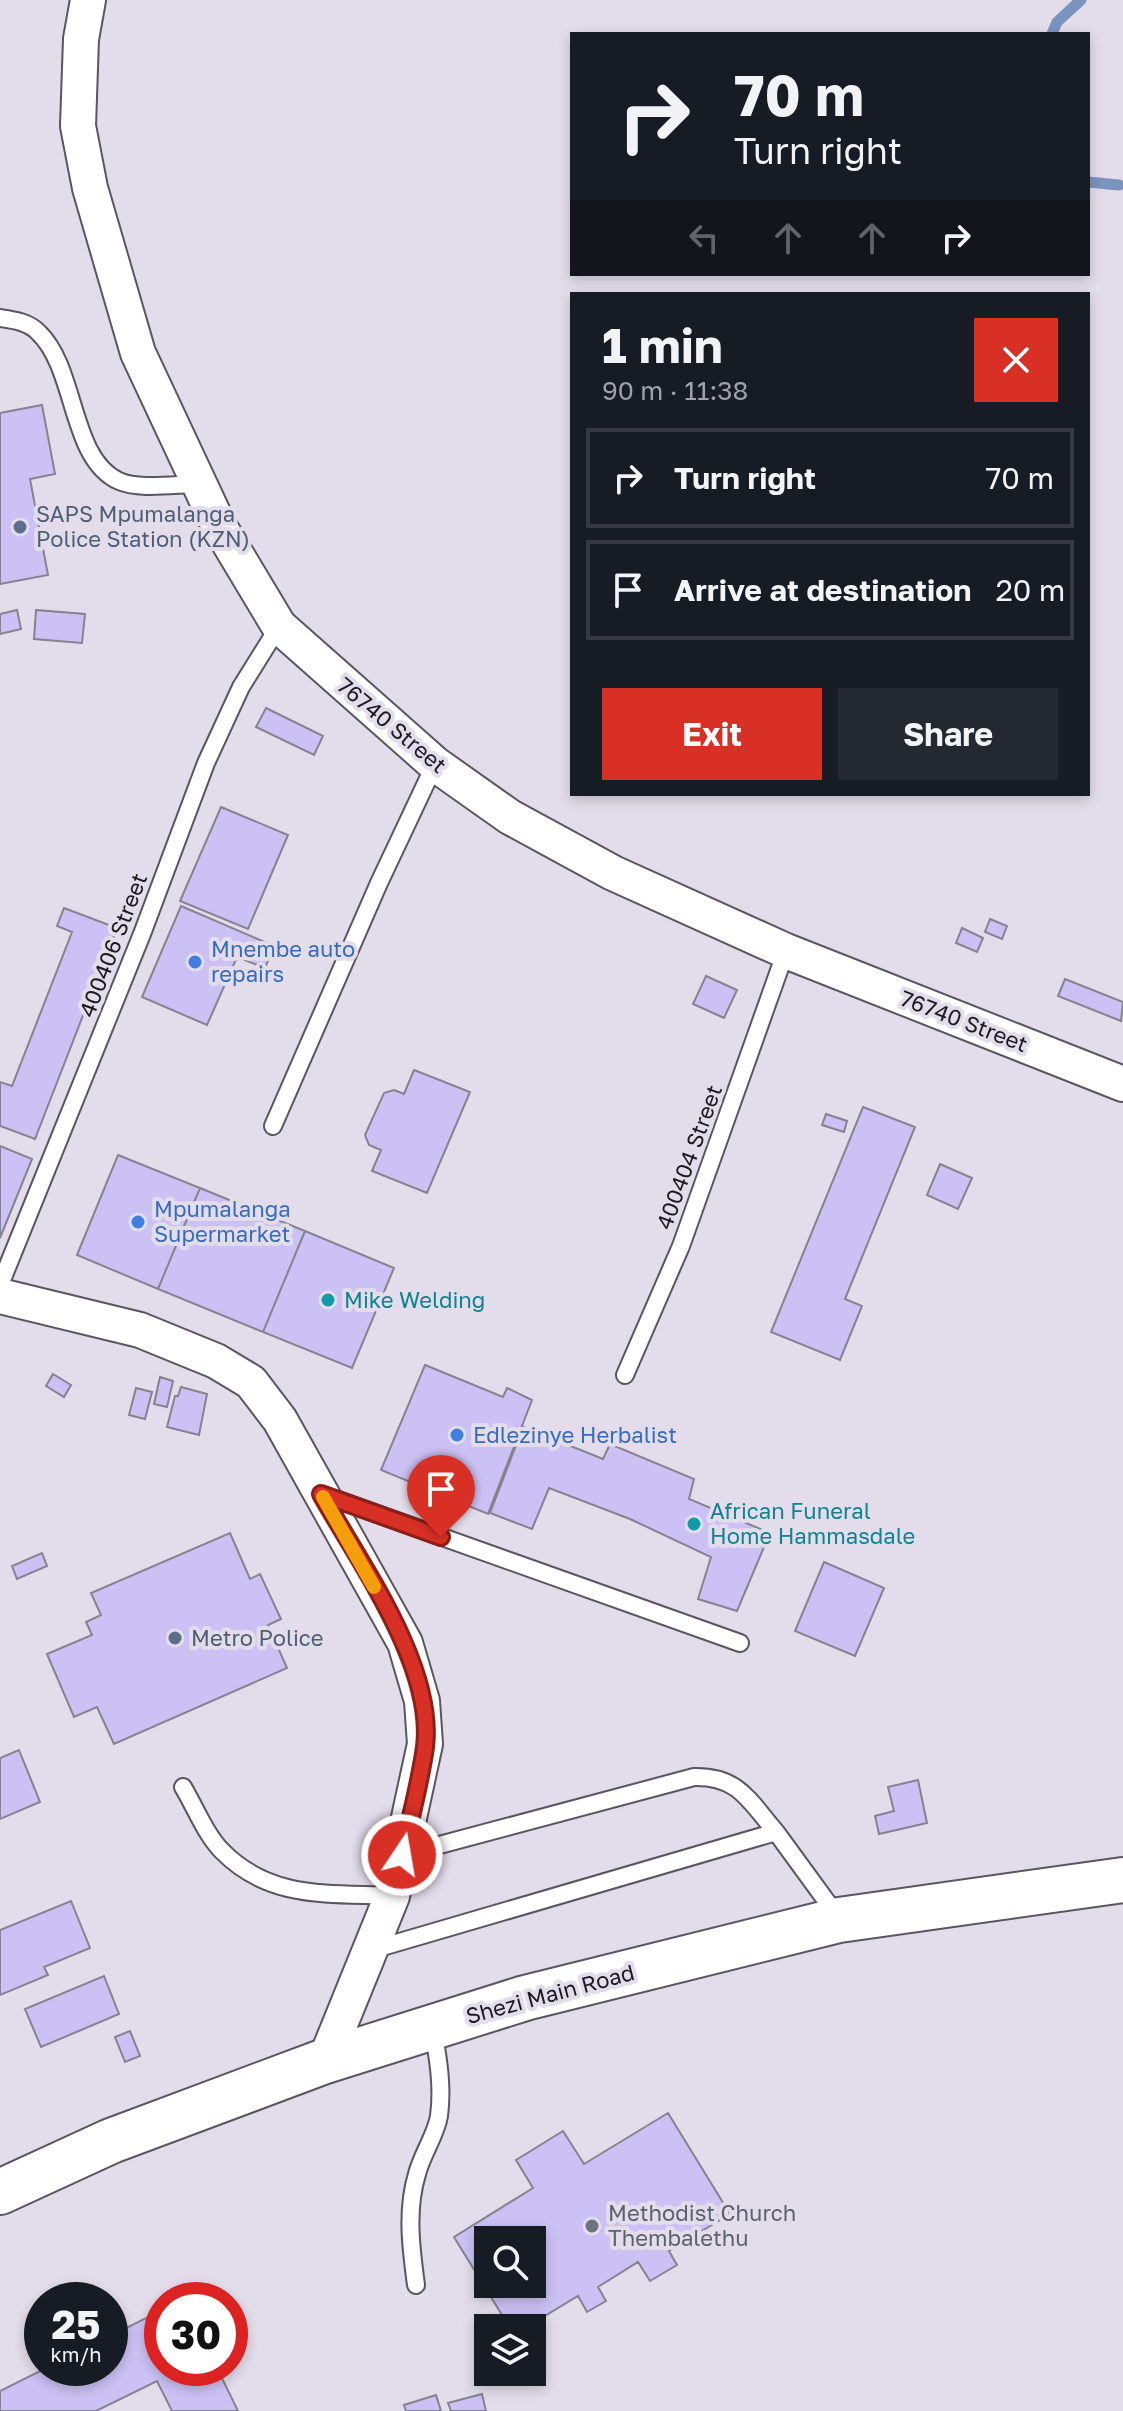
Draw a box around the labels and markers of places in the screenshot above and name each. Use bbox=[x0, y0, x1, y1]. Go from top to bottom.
place label: SAPS Mpumalanga Police Station (KZN) bbox=[36, 500, 250, 552]
marker: SAPS Mpumalanga Police Station (KZN) bbox=[11, 518, 29, 536]
place label: Mnembe auto repairs bbox=[211, 935, 355, 987]
marker: Mnembe auto repairs bbox=[186, 953, 204, 971]
place label: Mpumalanga Supermarket bbox=[154, 1195, 291, 1247]
marker: Mpumalanga Supermarket bbox=[129, 1213, 147, 1231]
place label: Mike Welding bbox=[344, 1286, 485, 1313]
marker: Mike Welding bbox=[319, 1291, 337, 1309]
place label: Edlezinye Herbalist bbox=[473, 1421, 677, 1448]
marker: Edlezinye Herbalist bbox=[448, 1426, 466, 1444]
pin bbox=[407, 1455, 475, 1537]
place label: African Funeral Home Hammasdale bbox=[710, 1497, 915, 1549]
marker: African Funeral Home Hammasdale bbox=[685, 1515, 703, 1533]
place label: Metro Police bbox=[191, 1624, 324, 1651]
marker: Metro Police bbox=[166, 1629, 184, 1647]
place label: Methodist Church Thembalethu bbox=[608, 2199, 796, 2251]
marker: Methodist Church Thembalethu bbox=[583, 2217, 601, 2235]

